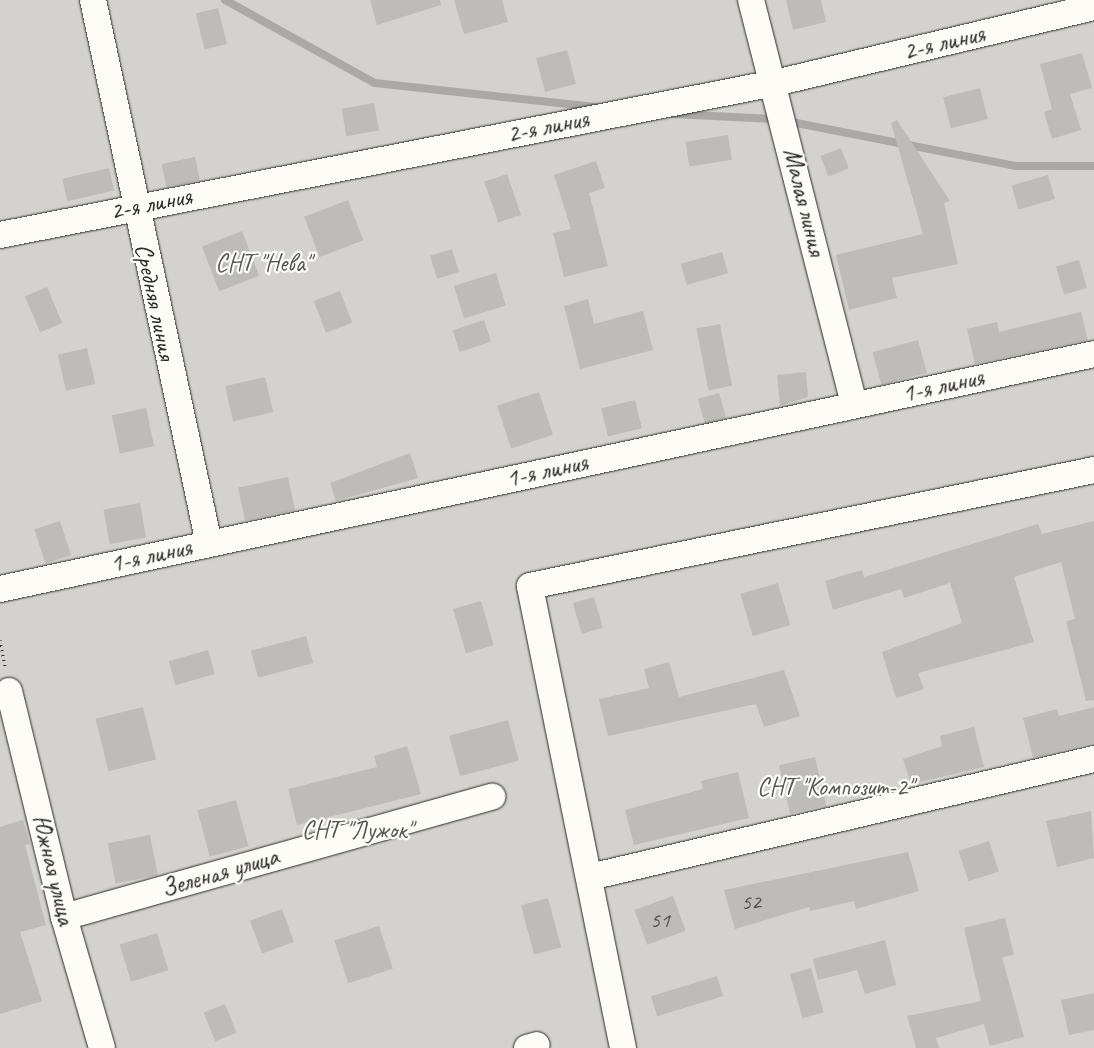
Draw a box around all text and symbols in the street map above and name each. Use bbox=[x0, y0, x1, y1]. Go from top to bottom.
street label: 2-я линия bbox=[901, 19, 987, 67]
street label: 2-я линия bbox=[505, 104, 591, 150]
street label: Малая линия bbox=[776, 145, 832, 259]
street label: 2-я линия bbox=[108, 181, 194, 227]
street label: Средняя линия bbox=[128, 241, 182, 363]
park label: СНТ "Нева" bbox=[215, 248, 311, 278]
street label: 1-я линия bbox=[900, 363, 986, 409]
street label: 1-я линия bbox=[504, 448, 590, 494]
street label: 1-я линия bbox=[108, 533, 194, 579]
park label: СНТ "Композит-2" bbox=[757, 772, 913, 802]
street label: Южная улица bbox=[25, 811, 81, 929]
park label: СНТ "Лужок" bbox=[302, 815, 412, 845]
street label: Зеленая улица bbox=[157, 842, 283, 904]
house number: 52 bbox=[741, 890, 761, 916]
house number: 51 bbox=[650, 908, 670, 934]

